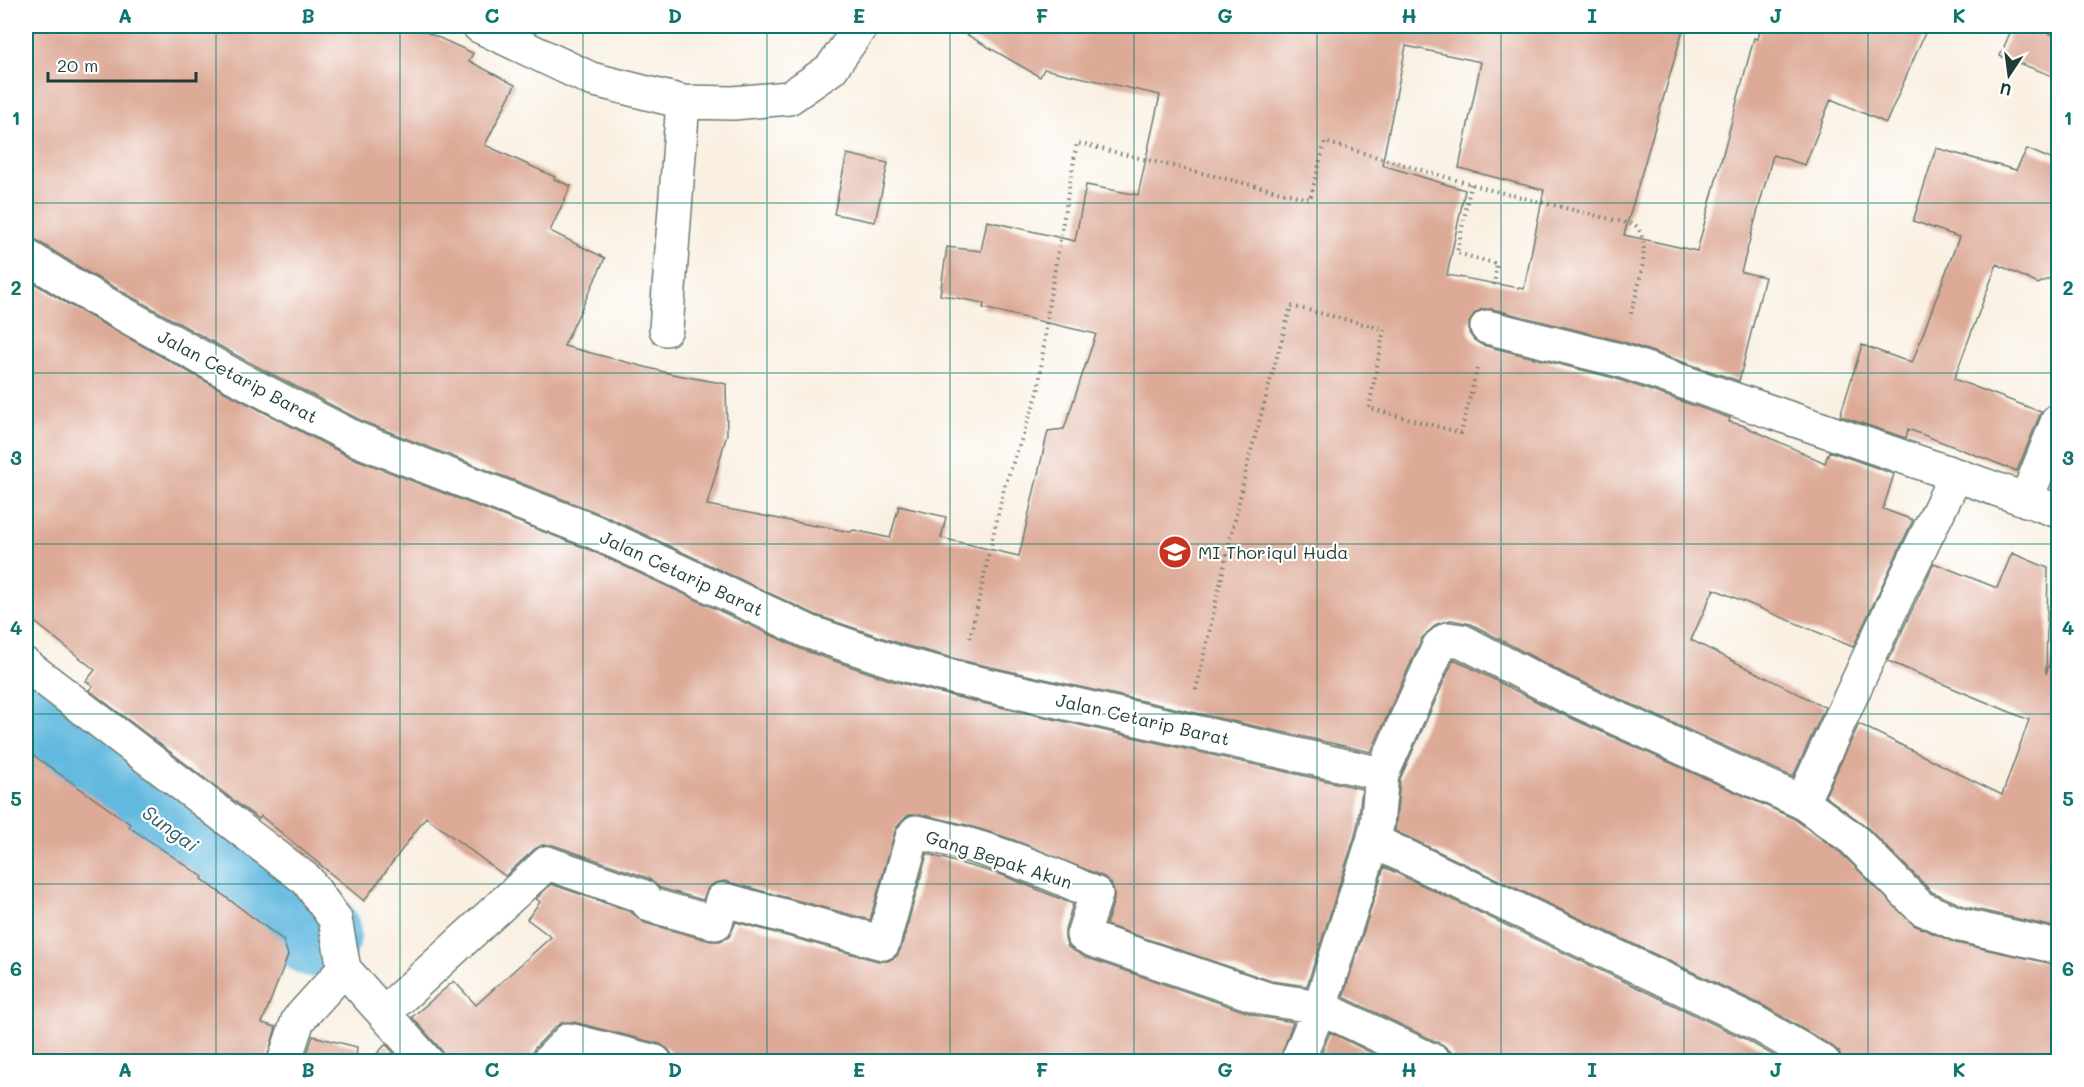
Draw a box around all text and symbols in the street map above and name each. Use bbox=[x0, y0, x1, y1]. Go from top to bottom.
text: A bbox=[118, 2, 132, 28]
text: B bbox=[301, 2, 315, 28]
text: C bbox=[485, 2, 500, 28]
text: D bbox=[668, 2, 682, 28]
text: E bbox=[853, 2, 865, 28]
text: F bbox=[1036, 2, 1049, 28]
text: G bbox=[1217, 2, 1233, 28]
text: H bbox=[1401, 2, 1417, 28]
text: I bbox=[1587, 2, 1597, 28]
text: J bbox=[1769, 2, 1783, 28]
text: K bbox=[1952, 2, 1966, 28]
scale bar bbox=[48, 45, 196, 83]
north arrow bbox=[1979, 45, 2039, 105]
text: 20 m bbox=[57, 53, 98, 77]
text: U bbox=[1998, 79, 2013, 102]
text: 1 bbox=[12, 104, 20, 130]
text: 1 bbox=[2064, 104, 2072, 130]
text: 2 bbox=[10, 274, 22, 300]
text: 2 bbox=[2062, 274, 2074, 300]
street label: Jalan Cetarip Barat bbox=[154, 324, 322, 428]
text: 3 bbox=[10, 444, 22, 470]
text: 3 bbox=[2062, 444, 2074, 470]
street label: Jalan Cetarip Barat bbox=[596, 525, 768, 621]
school or university icon: MI Thoriqul Huda bbox=[1157, 534, 1193, 570]
place label: MI Thoriqul Huda bbox=[1198, 540, 1348, 564]
text: 4 bbox=[10, 614, 23, 640]
text: 4 bbox=[2062, 614, 2075, 640]
street label: Jalan Cetarip Barat bbox=[1054, 687, 1232, 751]
text: 5 bbox=[10, 785, 22, 811]
text: 5 bbox=[2062, 785, 2074, 811]
water label: Sungai bbox=[138, 799, 205, 858]
street label: Gang Bepak Akun bbox=[923, 824, 1075, 894]
text: 6 bbox=[10, 955, 22, 981]
text: 6 bbox=[2062, 955, 2074, 981]
text: A bbox=[118, 1056, 132, 1082]
text: B bbox=[301, 1056, 315, 1082]
text: C bbox=[485, 1056, 500, 1082]
text: D bbox=[668, 1056, 682, 1082]
text: E bbox=[853, 1056, 865, 1082]
text: F bbox=[1036, 1056, 1049, 1082]
text: G bbox=[1217, 1056, 1233, 1082]
text: H bbox=[1401, 1056, 1417, 1082]
text: I bbox=[1587, 1056, 1597, 1082]
text: J bbox=[1769, 1056, 1783, 1082]
text: K bbox=[1952, 1056, 1966, 1082]

